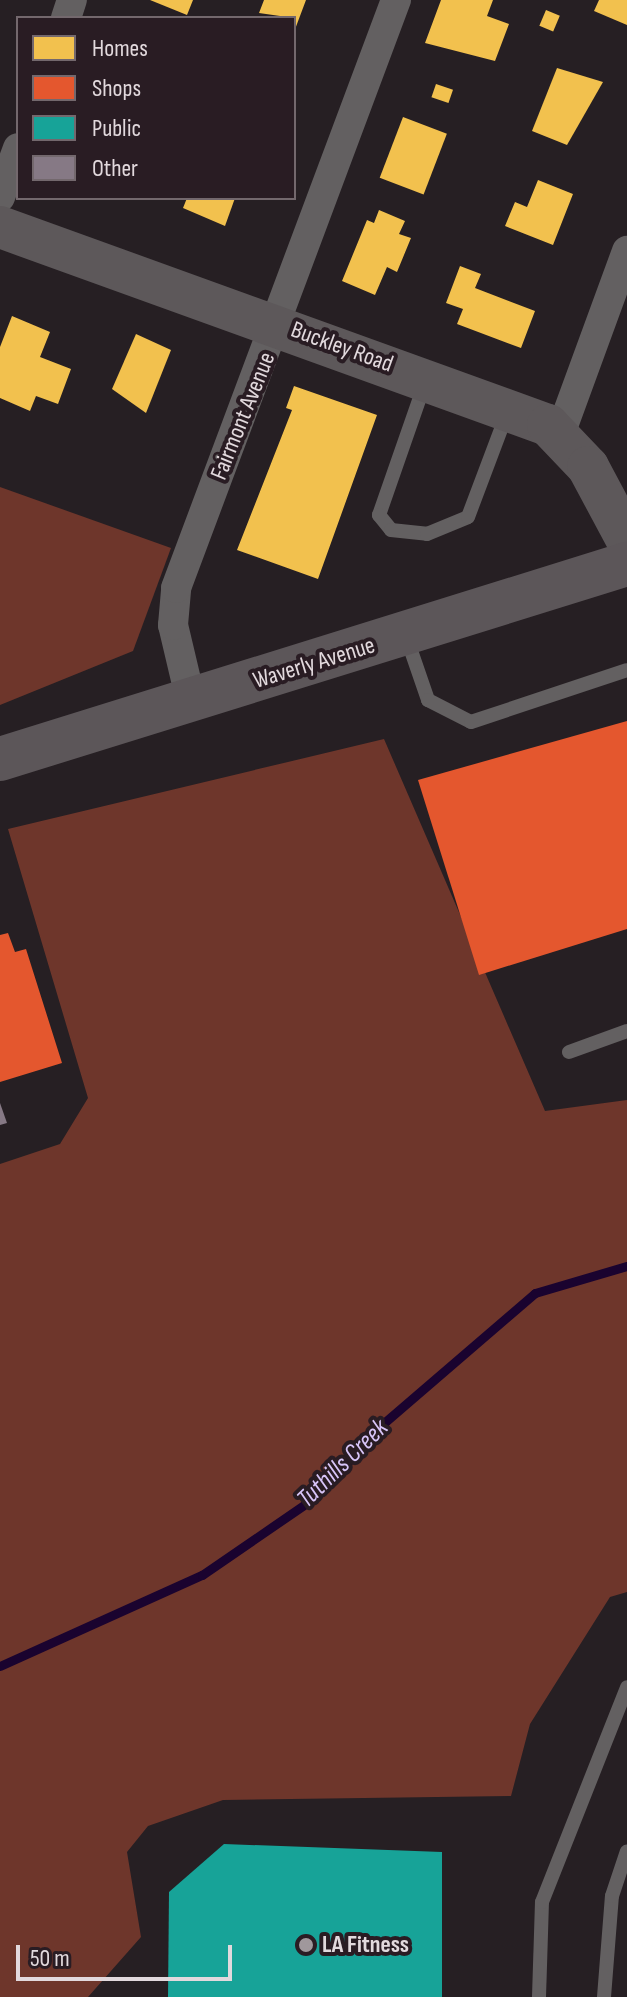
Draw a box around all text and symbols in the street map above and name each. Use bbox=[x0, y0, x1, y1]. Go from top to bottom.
legend bbox=[16, 16, 296, 200]
text: Homes bbox=[92, 34, 148, 63]
text: Shops bbox=[92, 74, 141, 103]
text: Public bbox=[92, 114, 141, 143]
text: Other bbox=[92, 154, 138, 183]
street label: Buckley Road bbox=[287, 315, 397, 379]
street label: Fairmont Avenue bbox=[204, 348, 282, 484]
street label: Waverly Avenue bbox=[250, 631, 378, 695]
water label: Tuthills Creek bbox=[291, 1413, 395, 1515]
scale bar bbox=[20, 1929, 236, 1979]
place label: LA Fitness bbox=[322, 1931, 409, 1959]
marker: LA Fitness bbox=[297, 1936, 315, 1954]
text: 50 m bbox=[30, 1944, 70, 1973]

